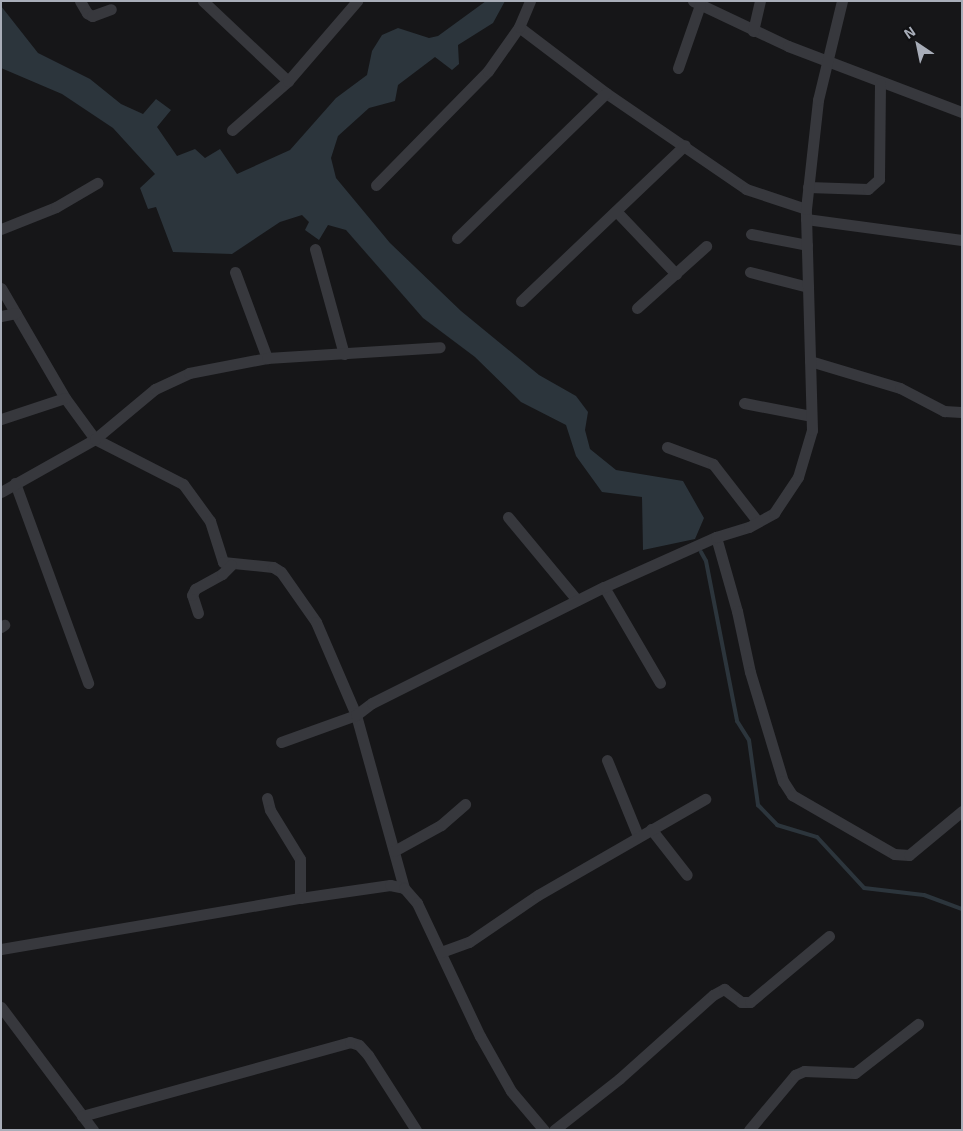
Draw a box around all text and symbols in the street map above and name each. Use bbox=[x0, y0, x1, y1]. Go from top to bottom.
north arrow bbox=[893, 20, 943, 70]
text: N bbox=[900, 22, 918, 42]

